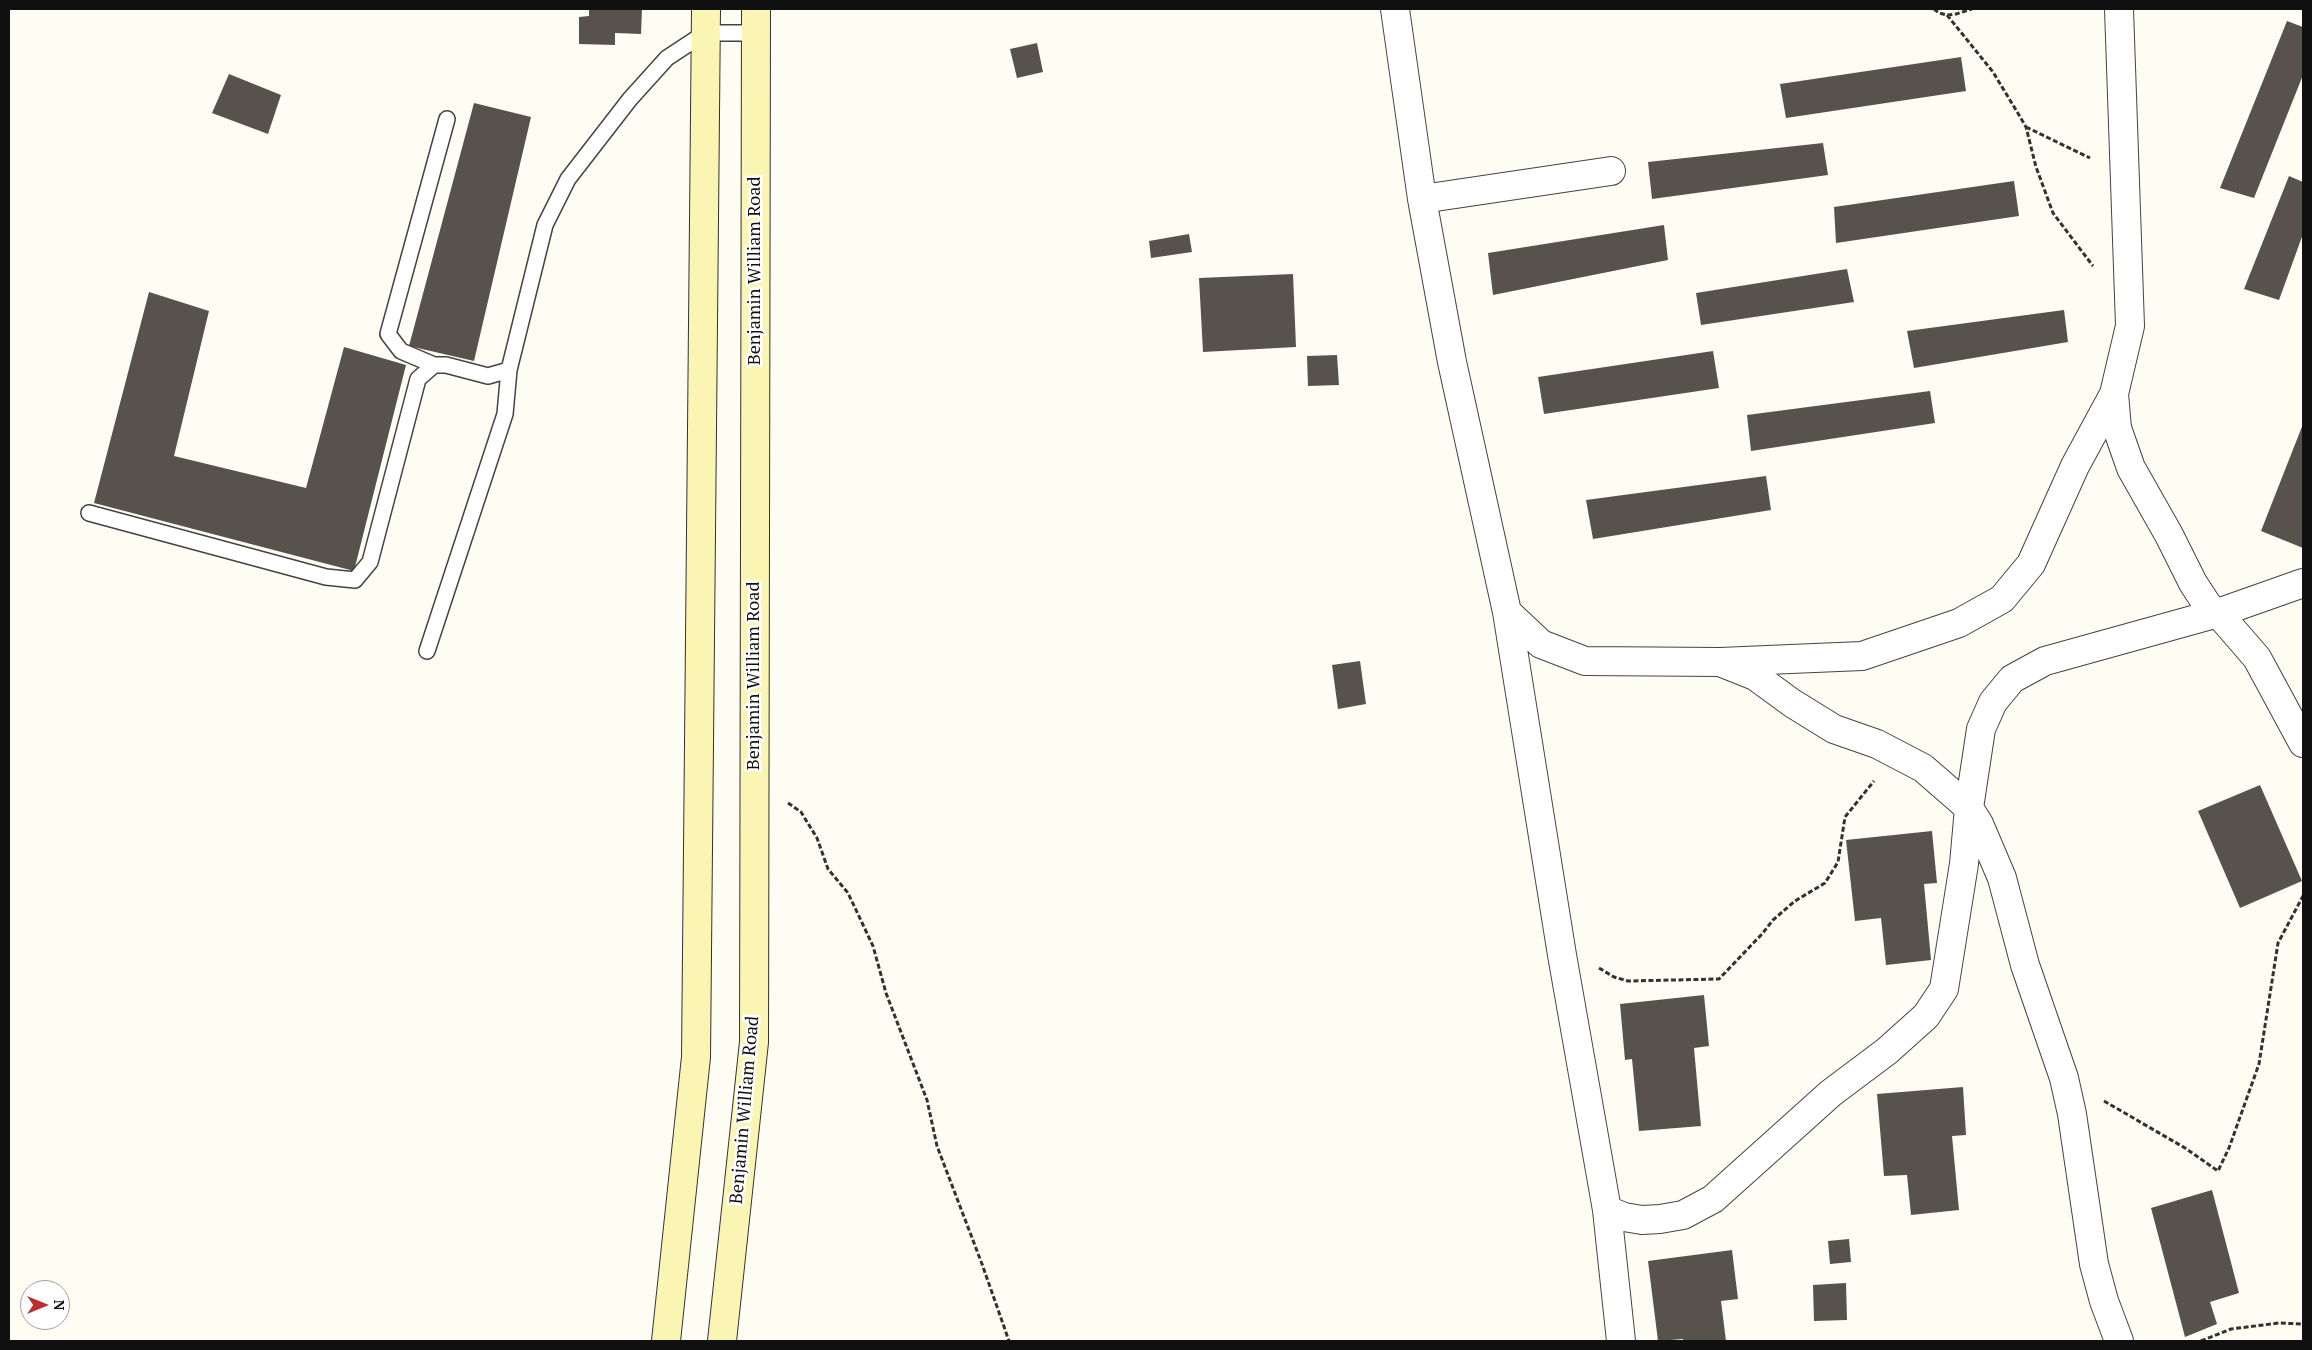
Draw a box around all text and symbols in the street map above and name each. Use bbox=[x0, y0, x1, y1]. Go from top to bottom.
street label: Benjamin William Road bbox=[744, 177, 766, 365]
street label: Benjamin William Road bbox=[743, 582, 765, 770]
street label: Benjamin William Road bbox=[726, 1015, 764, 1205]
north arrow bbox=[20, 1280, 70, 1330]
text: N bbox=[50, 1300, 69, 1310]

